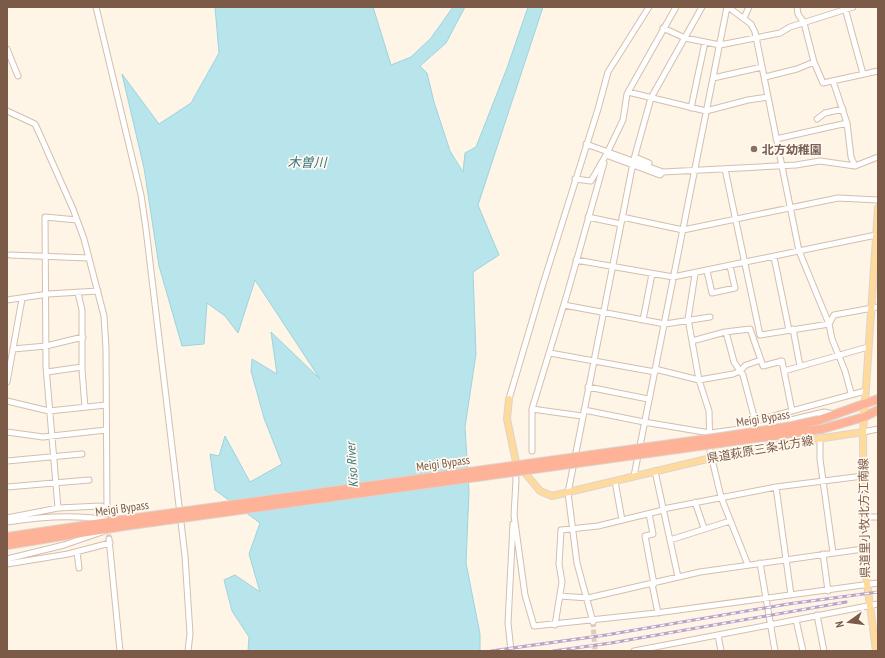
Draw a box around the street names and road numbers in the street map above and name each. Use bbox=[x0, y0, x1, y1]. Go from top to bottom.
street label: Meigi Bypass bbox=[735, 406, 791, 430]
street label: 県道萩原三条北方線 bbox=[706, 432, 814, 466]
street label: Meigi Bypass bbox=[415, 452, 471, 474]
street label: 県道里小牧北方江南線 bbox=[855, 458, 873, 578]
street label: Meigi Bypass bbox=[94, 497, 150, 519]

